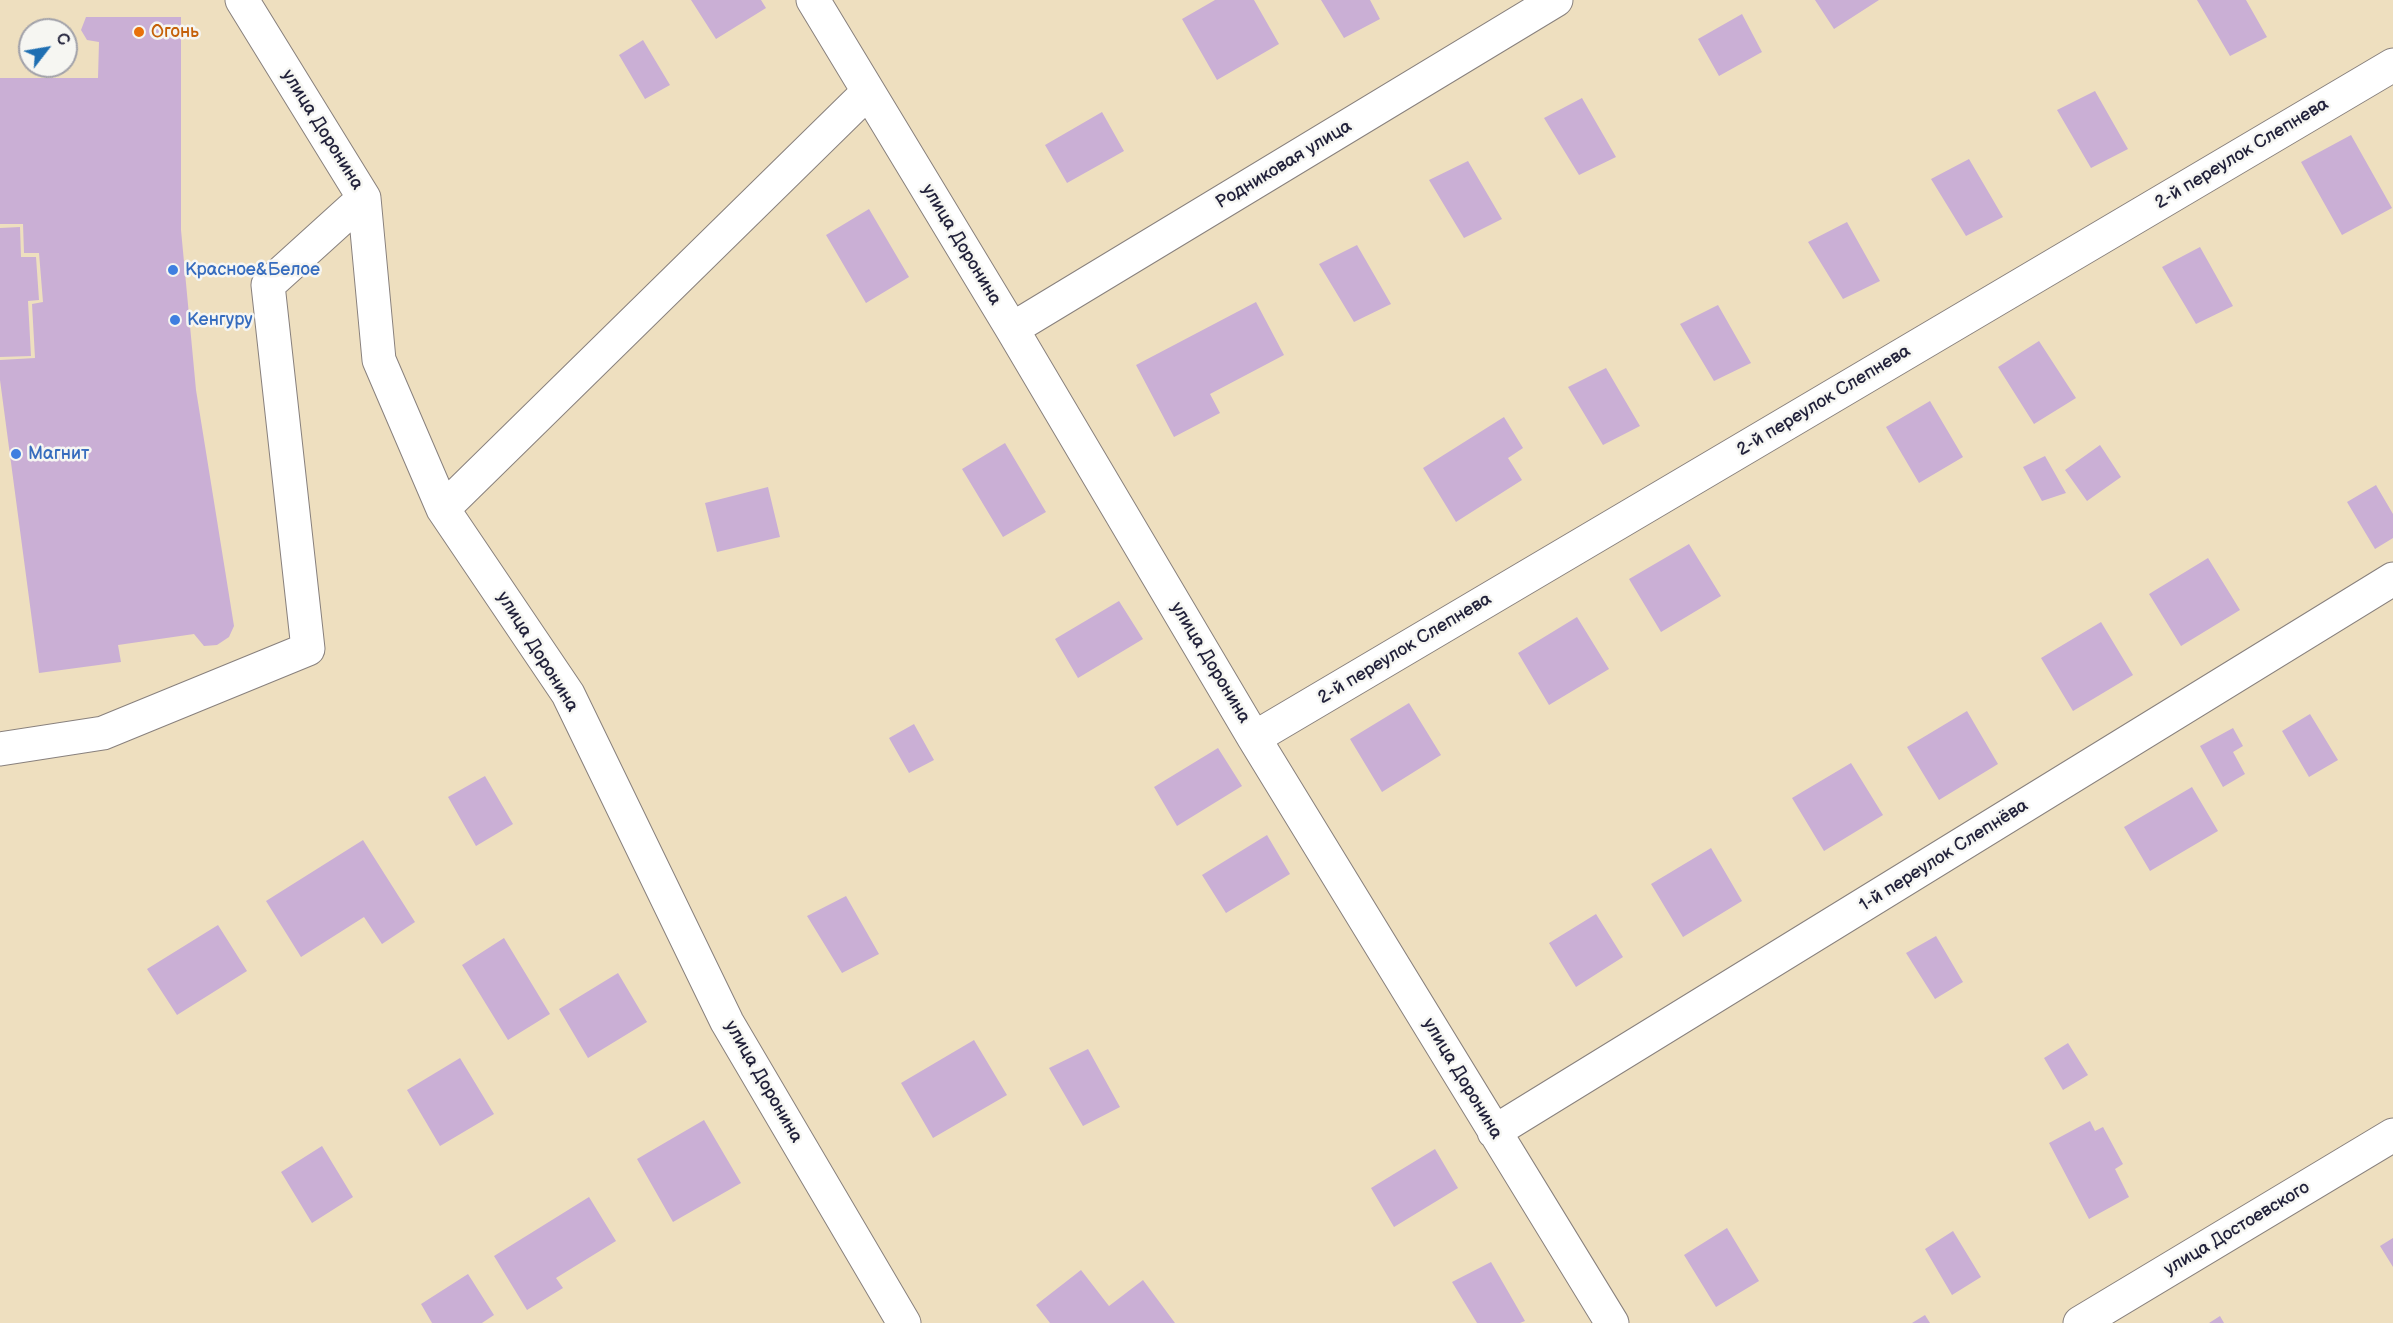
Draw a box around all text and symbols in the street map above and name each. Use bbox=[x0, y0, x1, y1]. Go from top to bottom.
north arrow bbox=[18, 18, 78, 78]
place label: Огонь bbox=[151, 21, 199, 43]
marker: Огонь bbox=[132, 25, 146, 39]
text: С bbox=[51, 30, 73, 49]
street label: улица Доронина bbox=[276, 66, 368, 194]
street label: 2-й переулок Слепнева bbox=[2151, 94, 2333, 214]
street label: Родниковая улица bbox=[1212, 116, 1356, 214]
street label: улица Доронина bbox=[916, 181, 1006, 309]
place label: Красное&Белое bbox=[185, 259, 320, 281]
marker: Красное&Белое bbox=[166, 263, 180, 277]
place label: Кенгуру bbox=[187, 309, 253, 331]
marker: Кенгуру bbox=[168, 313, 182, 327]
street label: 2-й переулок Слепнева bbox=[1733, 341, 1915, 461]
place label: Магнит bbox=[28, 443, 89, 465]
marker: Магнит bbox=[9, 447, 23, 461]
street label: улица Доронина bbox=[491, 588, 583, 716]
street label: 2-й переулок Слепнева bbox=[1314, 589, 1496, 709]
street label: улица Доронина bbox=[1165, 599, 1255, 727]
street label: 1-й переулок Слепнёва bbox=[1856, 795, 2032, 917]
street label: улица Доронина bbox=[1417, 1015, 1507, 1143]
street label: улица Доронина bbox=[719, 1017, 807, 1147]
street label: улица Достоевского bbox=[2160, 1177, 2314, 1281]

